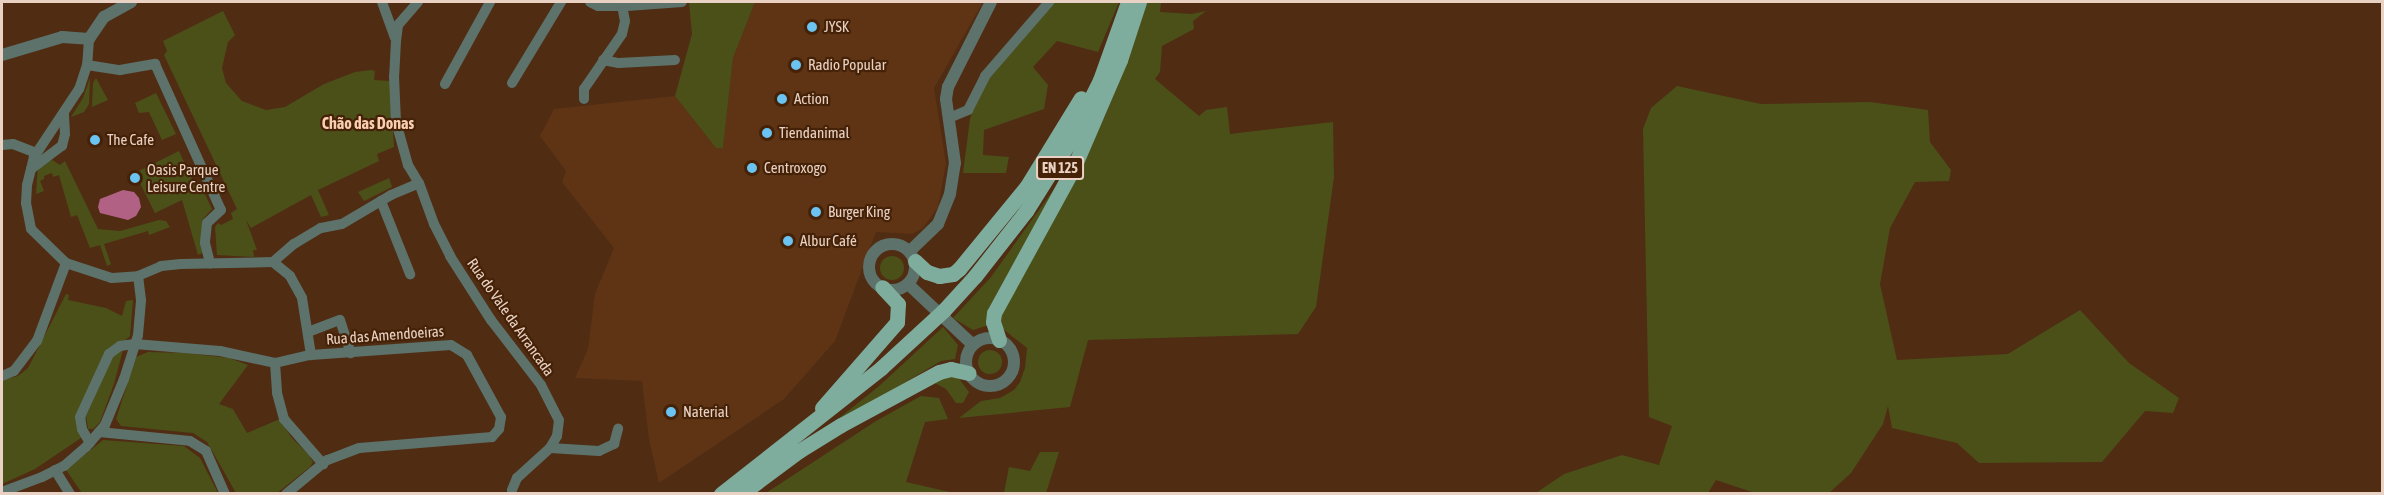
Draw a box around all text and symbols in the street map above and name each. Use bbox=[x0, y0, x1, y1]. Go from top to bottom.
place label: JYSK bbox=[824, 18, 849, 36]
marker: JYSK bbox=[805, 20, 819, 34]
place label: Radio Popular bbox=[808, 56, 886, 74]
marker: Radio Popular bbox=[789, 58, 803, 72]
place label: Action bbox=[794, 90, 829, 108]
marker: Action bbox=[775, 92, 789, 106]
district label: Chão das Donas bbox=[322, 113, 414, 133]
place label: Tiendanimal bbox=[779, 124, 849, 142]
marker: Tiendanimal bbox=[760, 126, 774, 140]
place label: The Cafe bbox=[107, 131, 154, 149]
marker: The Cafe bbox=[88, 133, 102, 147]
road number: EN 125 bbox=[1036, 157, 1084, 179]
place label: Centroxogo bbox=[764, 159, 827, 177]
place label: Oasis Parque Leisure Centre bbox=[147, 160, 225, 195]
marker: Centroxogo bbox=[745, 161, 759, 175]
marker: Oasis Parque Leisure Centre bbox=[128, 171, 142, 185]
place label: Burger King bbox=[828, 203, 890, 221]
marker: Burger King bbox=[809, 205, 823, 219]
place label: Albur Café bbox=[800, 232, 857, 250]
marker: Albur Café bbox=[781, 234, 795, 248]
street label: Rua do Vale da Arrancada bbox=[464, 255, 558, 379]
street label: Rua das Amendoeiras bbox=[325, 322, 445, 348]
place label: Naterial bbox=[683, 403, 729, 421]
marker: Naterial bbox=[664, 405, 678, 419]

